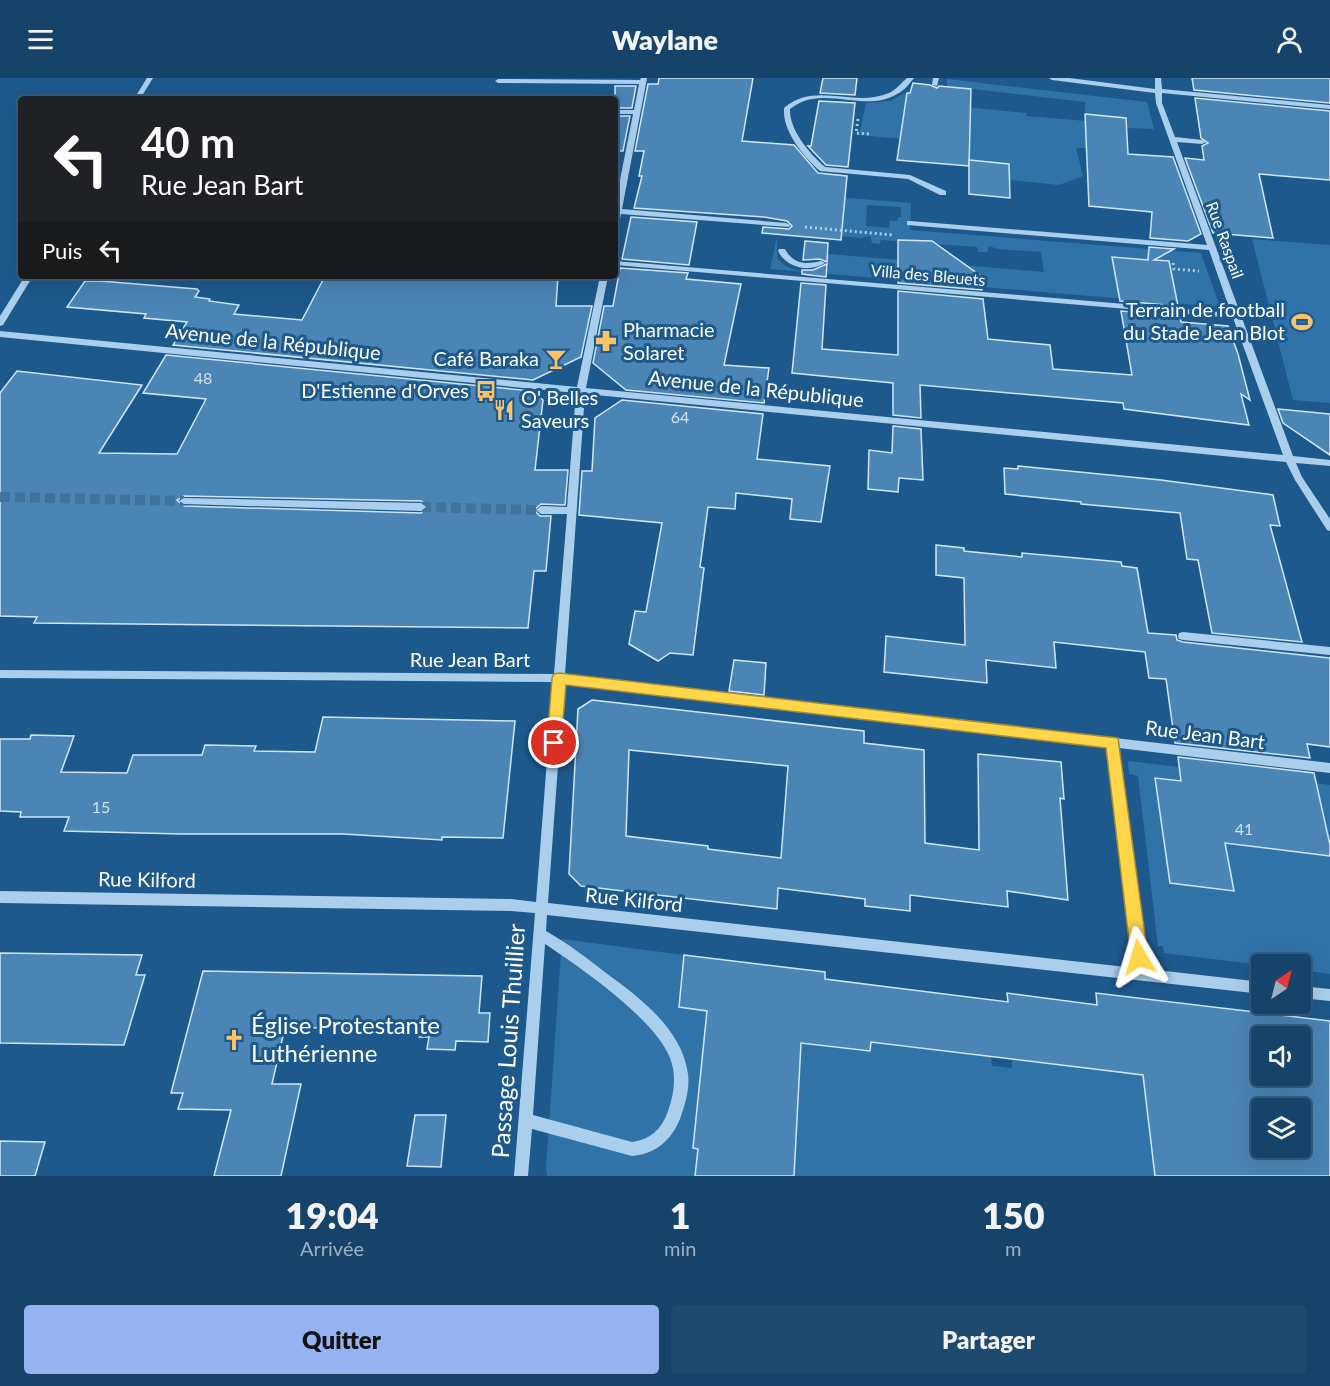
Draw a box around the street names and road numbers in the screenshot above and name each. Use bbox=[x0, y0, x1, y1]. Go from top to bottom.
street label: Rue Raspail bbox=[1203, 199, 1248, 281]
street label: Villa des Bleuets bbox=[870, 260, 986, 289]
street label: Avenue de la République bbox=[164, 318, 382, 364]
street label: Avenue de la République bbox=[647, 365, 865, 411]
street label: Rue Jean Bart bbox=[410, 647, 530, 671]
street label: Rue Jean Bart bbox=[1144, 715, 1266, 753]
street label: Rue Kilford bbox=[98, 866, 196, 892]
street label: Rue Kilford bbox=[584, 882, 684, 916]
street label: Passage Louis Thuillier bbox=[485, 923, 530, 1159]

